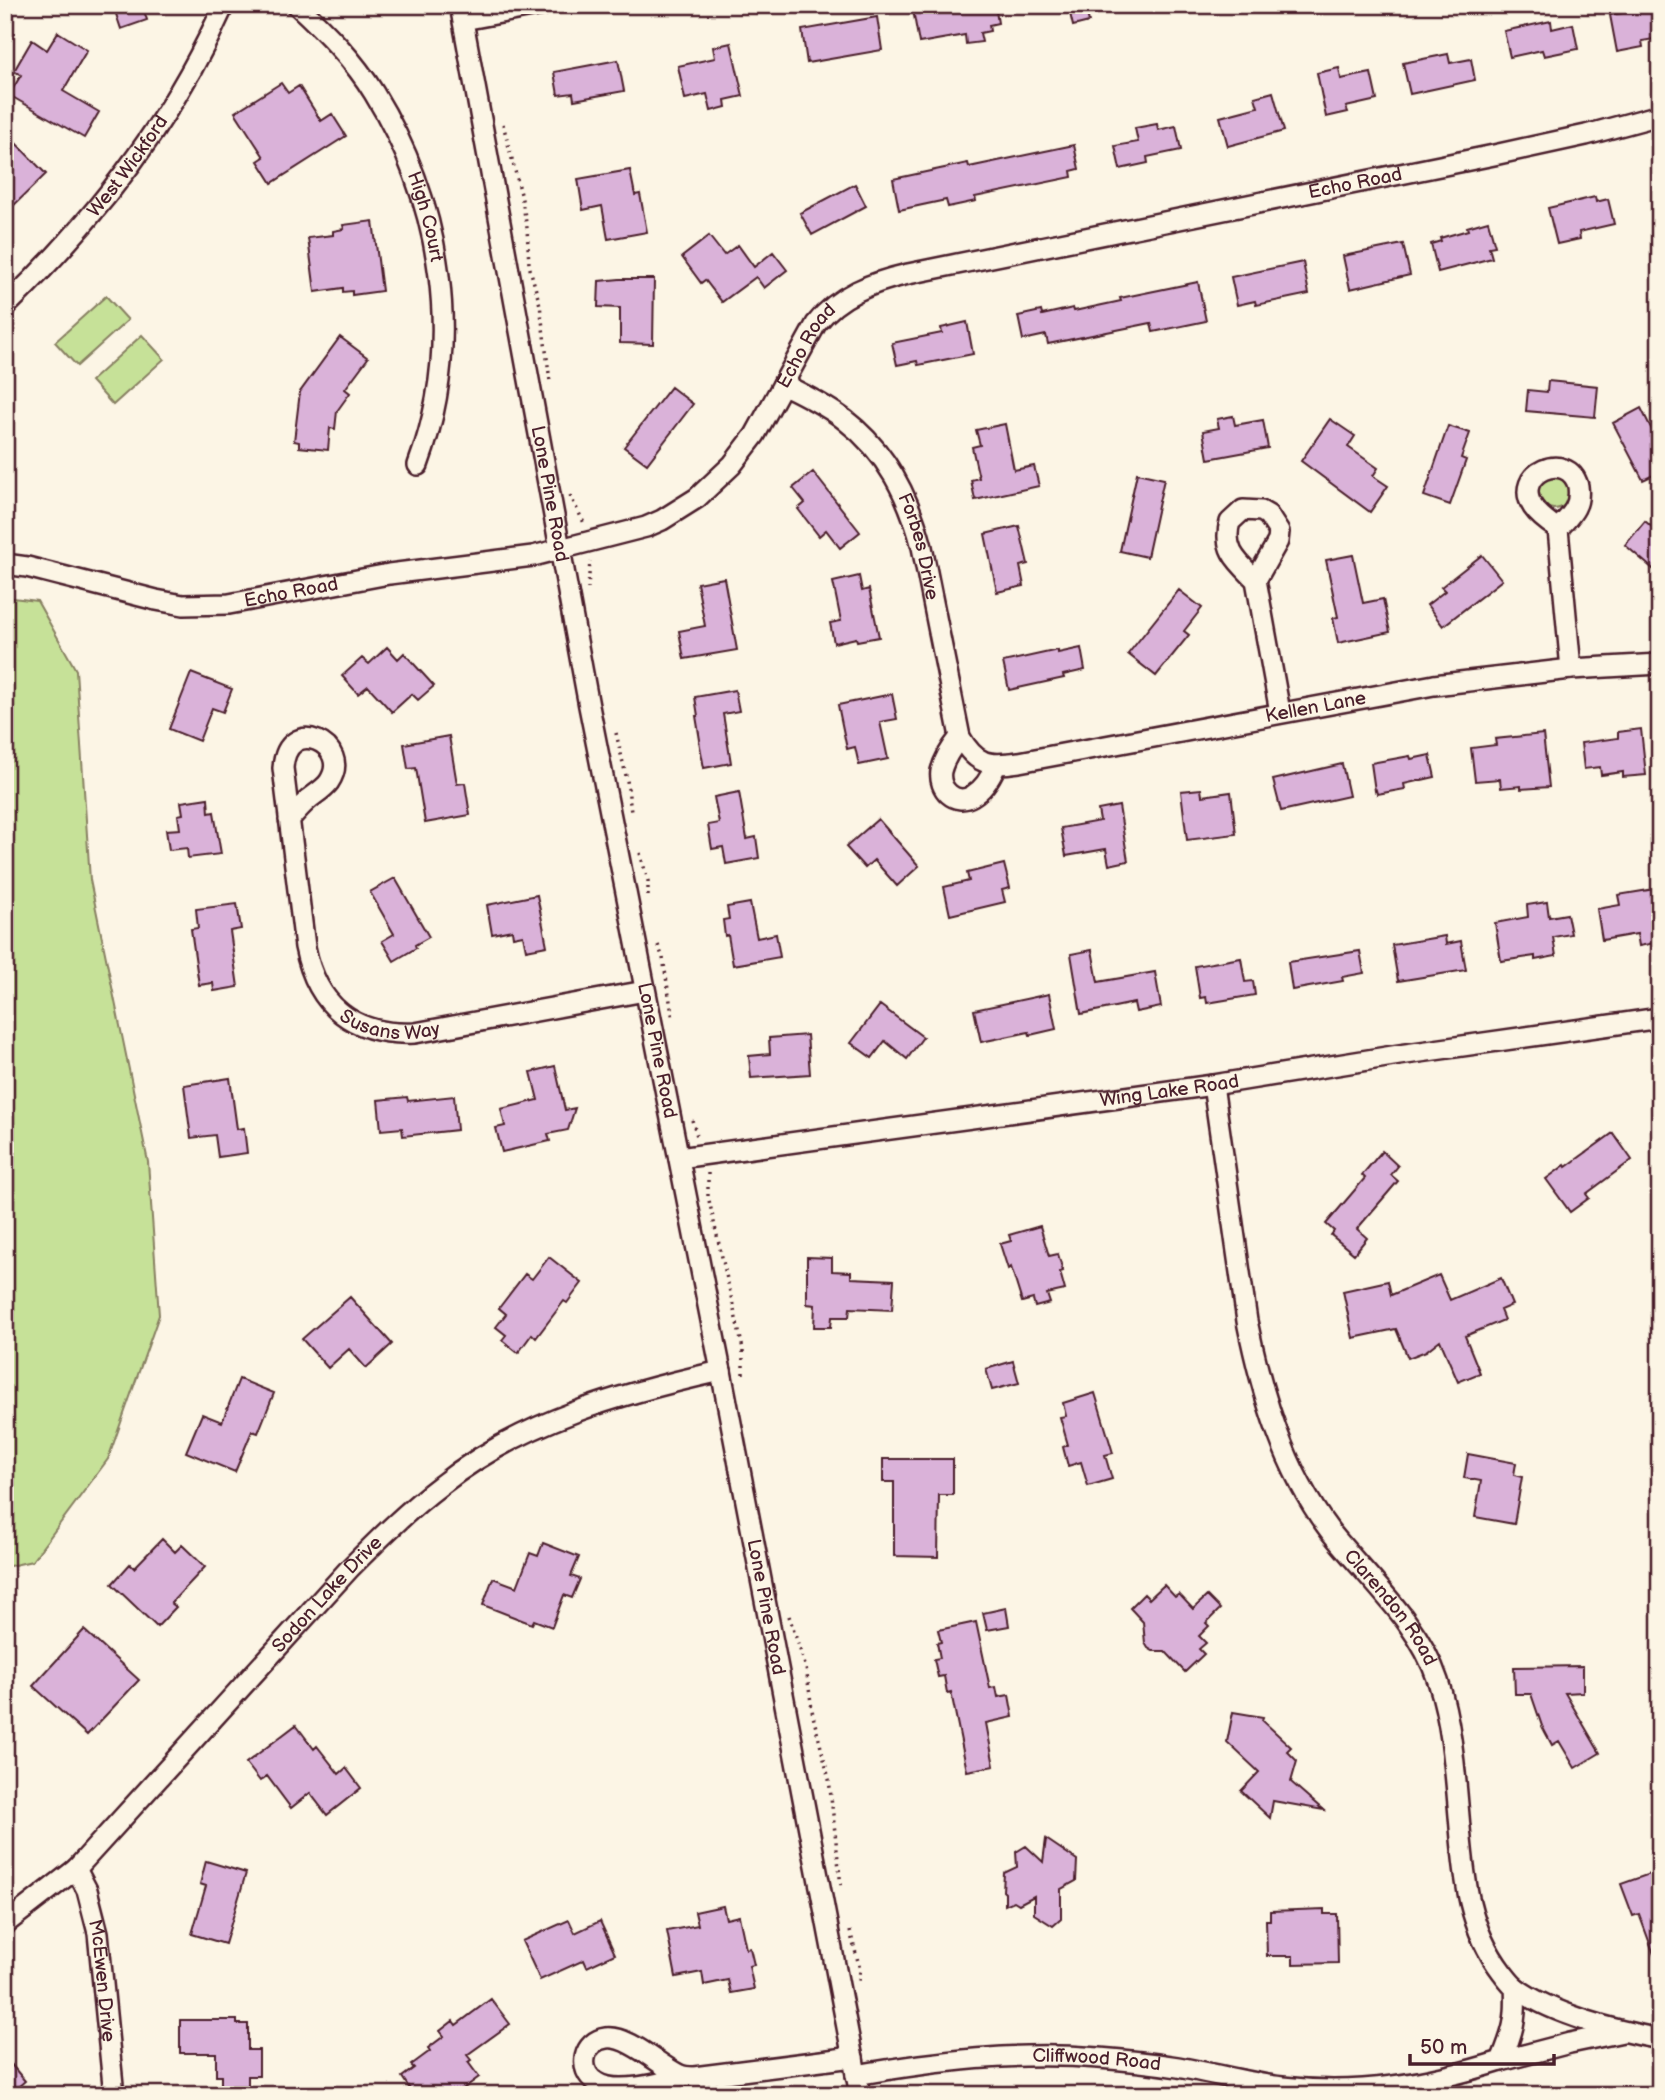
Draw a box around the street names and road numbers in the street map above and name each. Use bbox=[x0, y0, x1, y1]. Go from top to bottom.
street label: West Wickford bbox=[83, 111, 173, 222]
street label: Echo Road bbox=[1306, 162, 1404, 204]
street label: High Court bbox=[402, 168, 448, 264]
street label: Echo Road bbox=[772, 298, 840, 392]
street label: Lone Pine Road bbox=[526, 424, 574, 564]
street label: Forbes Drive bbox=[893, 490, 944, 602]
street label: Echo Road bbox=[242, 572, 340, 612]
street label: Kellen Lane bbox=[1263, 686, 1368, 728]
street label: Lone Pine Road bbox=[633, 981, 682, 1120]
street label: Susans Way bbox=[335, 1004, 442, 1045]
street label: Wing Lake Road bbox=[1098, 1069, 1241, 1112]
street label: Sodon Lake Drive bbox=[267, 1531, 387, 1657]
street label: Lone Pine Road bbox=[742, 1537, 791, 1677]
street label: Clarendon Road bbox=[1339, 1545, 1442, 1669]
street label: McEwen Drive bbox=[83, 1917, 120, 2043]
street label: Cliffwood Road bbox=[1032, 2044, 1162, 2076]

